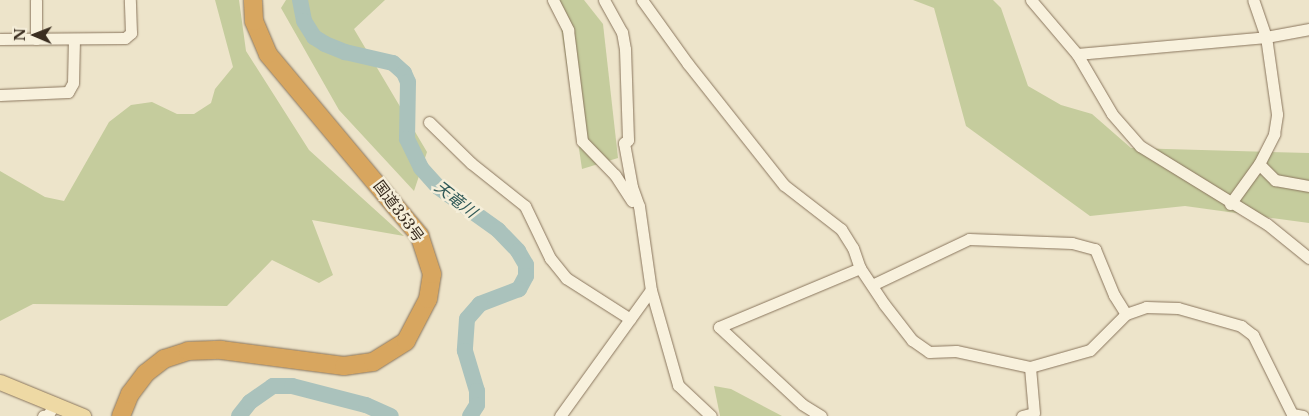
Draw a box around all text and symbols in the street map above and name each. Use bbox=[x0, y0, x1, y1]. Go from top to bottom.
north arrow bbox=[10, 10, 60, 60]
text: N bbox=[11, 28, 29, 41]
street label: 国道353号 bbox=[370, 177, 428, 245]
water label: 天竜川 bbox=[431, 177, 481, 221]

